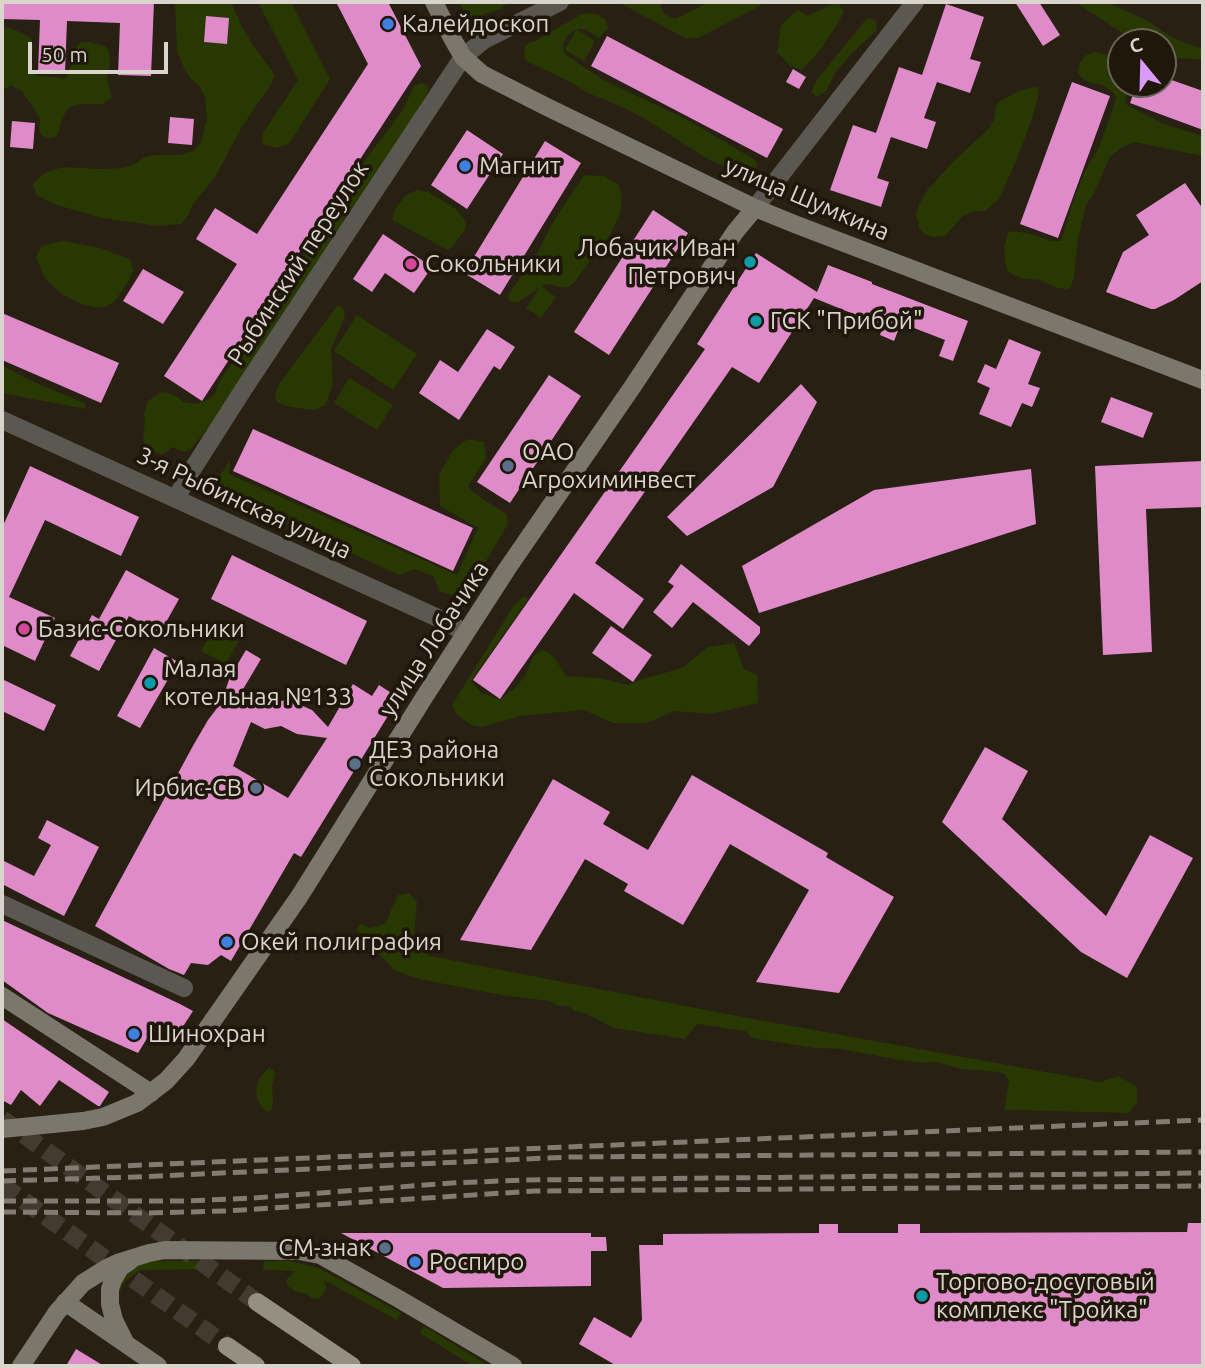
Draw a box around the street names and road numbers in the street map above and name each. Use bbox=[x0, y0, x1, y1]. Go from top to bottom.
street label: улица Шумкина bbox=[720, 151, 894, 247]
street label: Рыбинский переулок bbox=[221, 155, 375, 371]
street label: 3-я Рыбинская улица bbox=[132, 441, 356, 565]
street label: улица Лобачика bbox=[373, 556, 495, 722]

